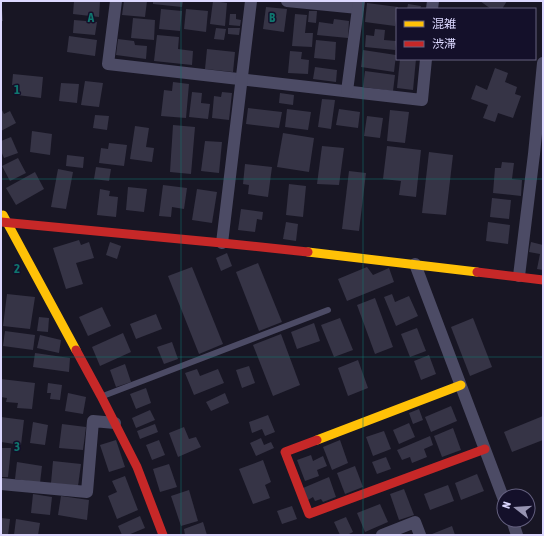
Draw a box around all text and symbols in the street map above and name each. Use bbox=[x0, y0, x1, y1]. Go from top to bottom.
legend bbox=[396, 8, 536, 60]
text: A bbox=[87, 10, 95, 25]
text: B bbox=[269, 10, 276, 25]
text: 混雑 bbox=[432, 17, 456, 31]
text: 渋滞 bbox=[432, 37, 456, 51]
text: 1 bbox=[14, 82, 20, 97]
text: 2 bbox=[14, 261, 20, 276]
text: 3 bbox=[14, 439, 20, 454]
north arrow bbox=[496, 488, 536, 528]
text: N bbox=[500, 500, 513, 510]

